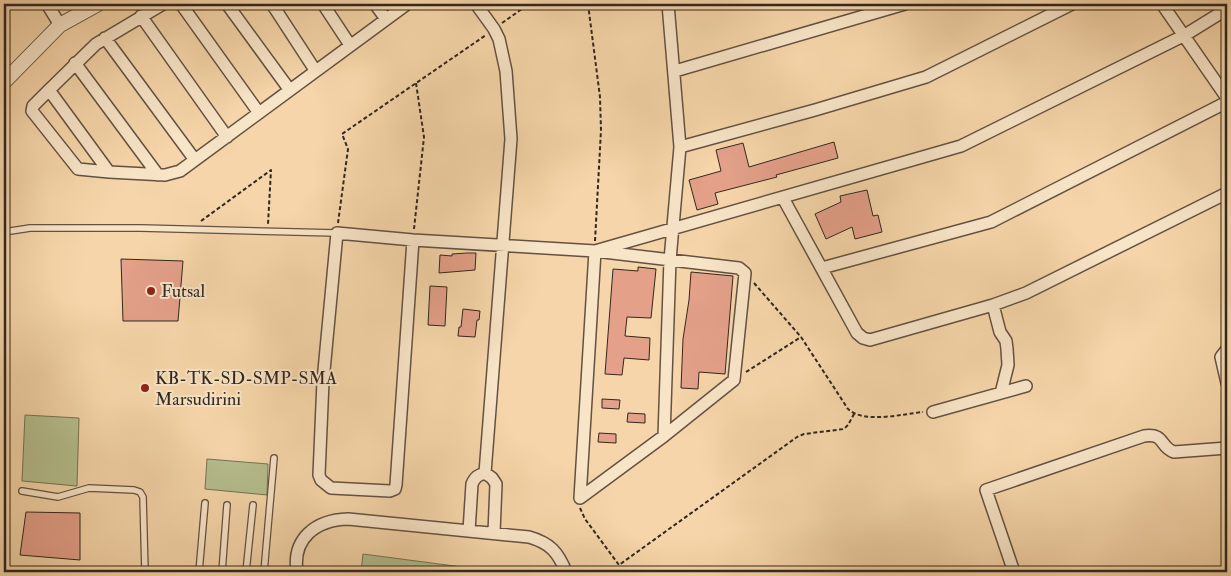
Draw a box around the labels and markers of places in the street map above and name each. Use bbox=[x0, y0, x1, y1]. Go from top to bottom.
place label: Futsal bbox=[161, 280, 206, 303]
marker: Futsal bbox=[145, 285, 157, 297]
place label: KB-TK-SD-SMP-SMA Marsudirini bbox=[155, 367, 338, 411]
marker: KB-TK-SD-SMP-SMA Marsudirini bbox=[139, 382, 151, 394]

